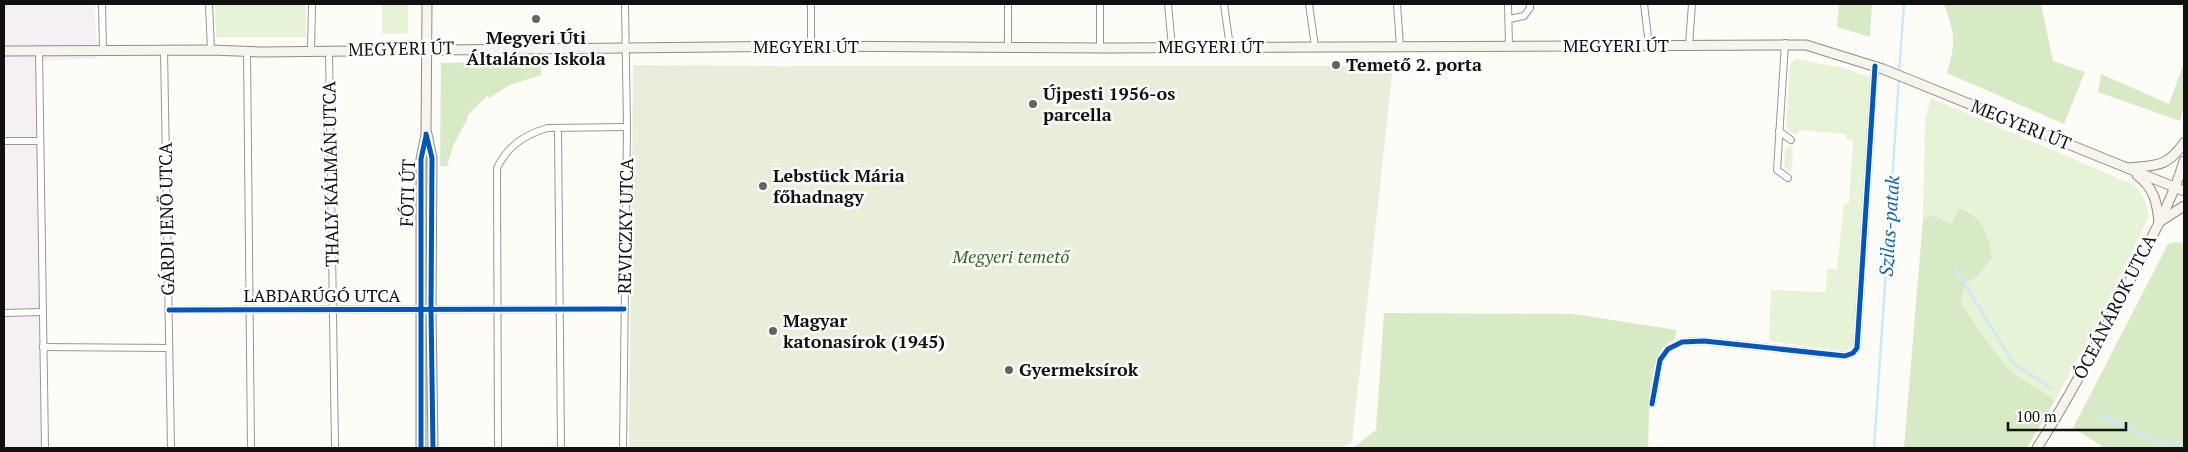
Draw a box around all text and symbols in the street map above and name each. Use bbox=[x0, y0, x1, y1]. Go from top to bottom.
marker: Megyeri Úti Általános Iskola bbox=[530, 13, 542, 25]
place label: Megyeri Úti Általános Iskola bbox=[466, 25, 606, 70]
street label: MEGYERI ÚT bbox=[1563, 33, 1669, 57]
street label: MEGYERI ÚT bbox=[753, 34, 859, 58]
street label: MEGYERI ÚT bbox=[1158, 34, 1264, 58]
street label: MEGYERI ÚT bbox=[348, 35, 454, 61]
place label: Temető 2. porta bbox=[1346, 52, 1482, 76]
marker: Temető 2. porta bbox=[1330, 59, 1342, 71]
street label: THALY KÁLMÁN UTCA bbox=[316, 80, 344, 267]
place label: Újpesti 1956-os parcella bbox=[1043, 81, 1175, 126]
street label: MEGYERI ÚT bbox=[1968, 93, 2075, 155]
marker: Újpesti 1956-os parcella bbox=[1027, 98, 1039, 110]
street label: GÁRDI JENŐ UTCA bbox=[153, 141, 179, 296]
street label: REVICZKY UTCA bbox=[612, 157, 638, 294]
street label: FÓTI ÚT bbox=[394, 159, 420, 227]
place label: Lebstück Mária főhadnagy bbox=[773, 163, 905, 208]
water label: Szilas-patak bbox=[1873, 174, 1905, 277]
marker: Lebstück Mária főhadnagy bbox=[757, 180, 769, 192]
street label: ÓCEÁNÁROK UTCA bbox=[2067, 229, 2161, 383]
park label: Megyeri temető bbox=[952, 244, 1070, 268]
street label: LABDARÚGÓ UTCA bbox=[243, 283, 401, 307]
place label: Magyar katonasírok (1945) bbox=[783, 308, 945, 353]
marker: Magyar katonasírok (1945) bbox=[767, 325, 779, 337]
place label: Gyermeksírok bbox=[1019, 357, 1139, 381]
marker: Gyermeksírok bbox=[1003, 364, 1015, 376]
scale bar bbox=[2008, 400, 2126, 432]
text: 100 m bbox=[2016, 406, 2057, 426]

